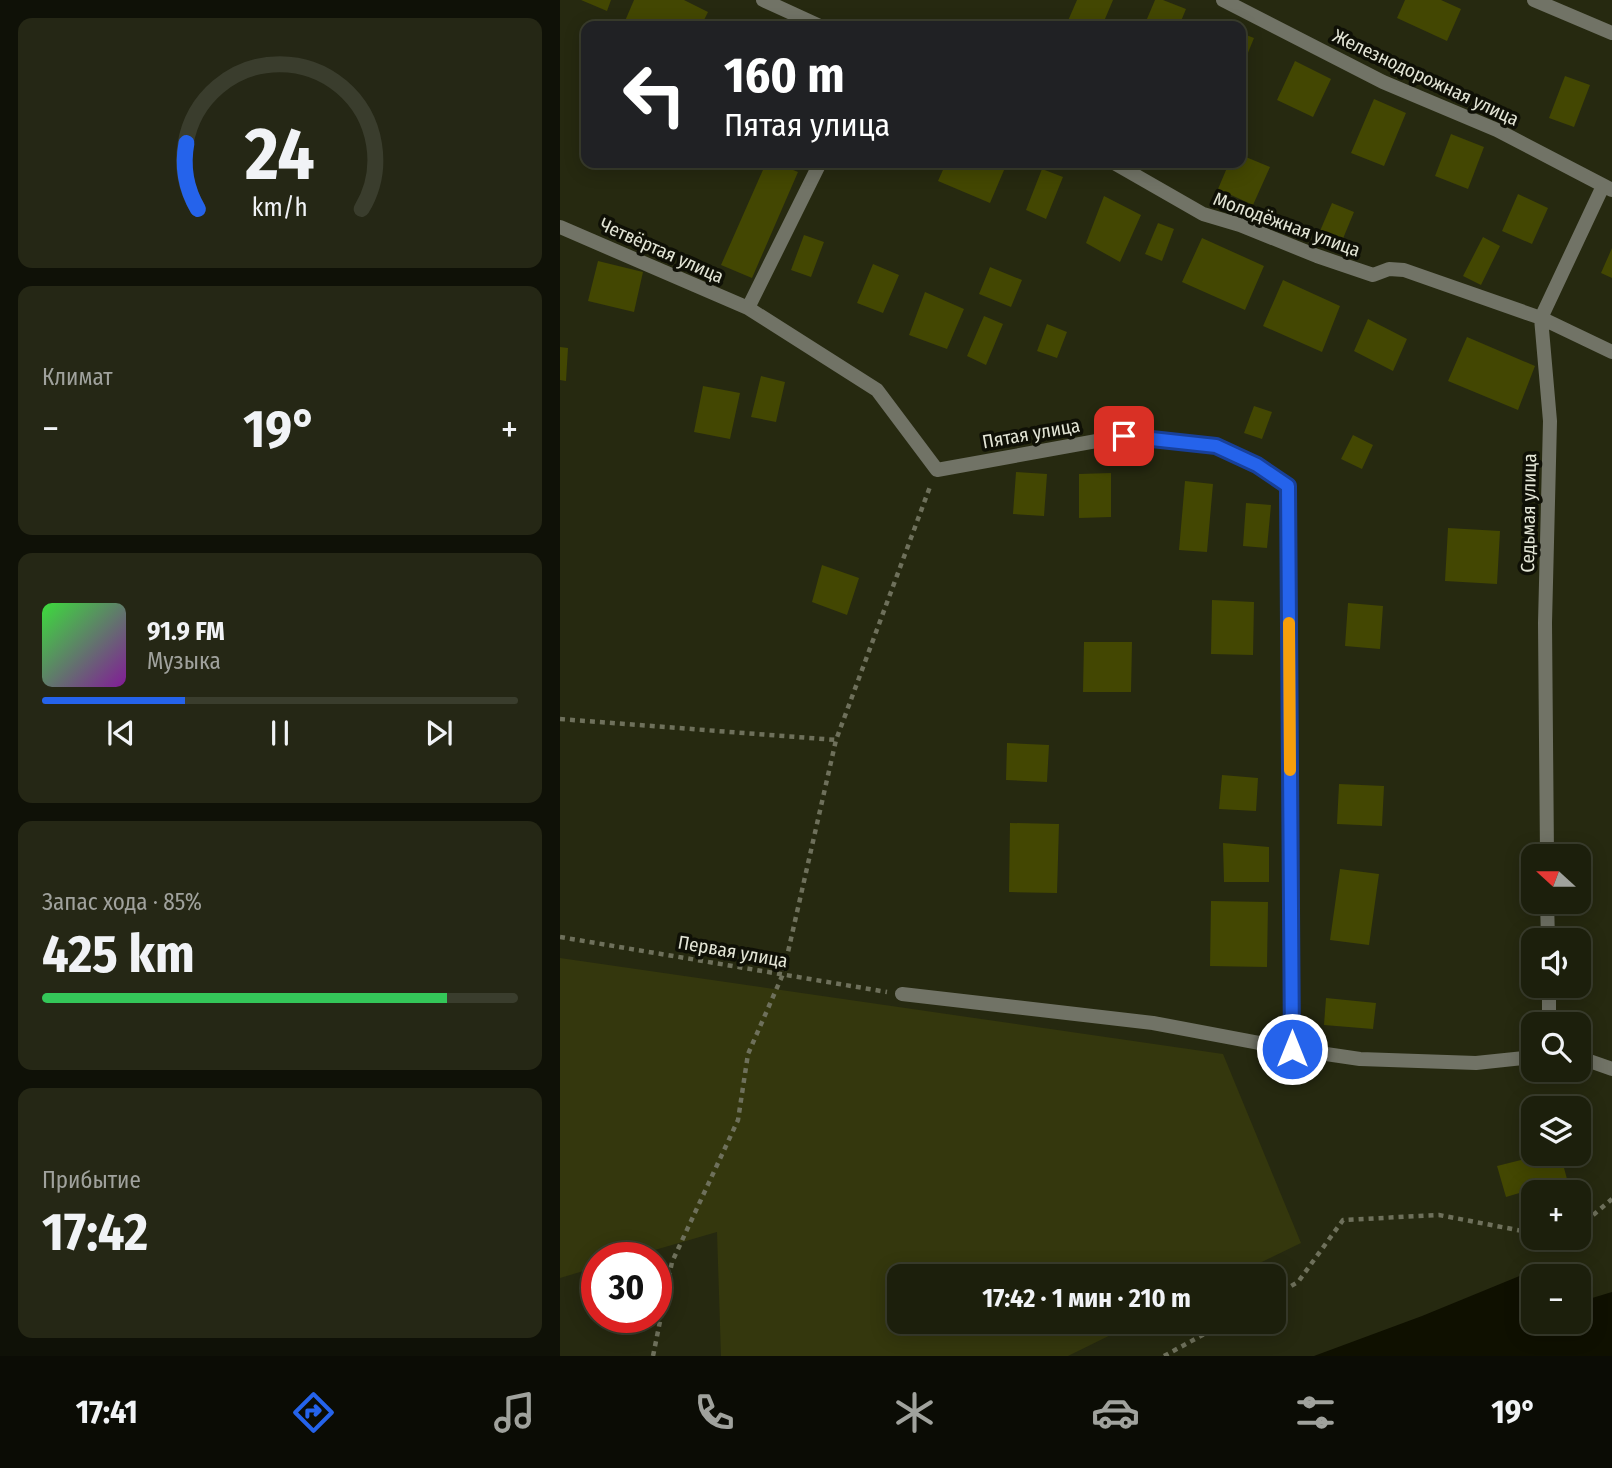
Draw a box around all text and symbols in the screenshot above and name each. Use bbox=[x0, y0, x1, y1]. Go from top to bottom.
street label: Железнодорожная улица bbox=[1329, 24, 1522, 131]
text: 160 m bbox=[724, 46, 845, 105]
icon: left bbox=[609, 49, 700, 140]
text: Пятая улица bbox=[724, 106, 890, 144]
text: 24 bbox=[244, 111, 315, 198]
street label: Молодёжная улица bbox=[1210, 187, 1363, 262]
text: km/h bbox=[252, 193, 308, 223]
street label: Четвёртая улица bbox=[596, 213, 727, 288]
text: Климат bbox=[42, 363, 113, 391]
text: 19° bbox=[243, 398, 317, 461]
text: − bbox=[42, 406, 59, 452]
text: + bbox=[501, 406, 518, 452]
pin bbox=[1094, 406, 1154, 466]
street label: Пятая улица bbox=[980, 414, 1082, 453]
icon: arrive bbox=[1105, 417, 1143, 455]
street label: Седьмая улица bbox=[1516, 453, 1541, 573]
text: 91.9 FM bbox=[147, 616, 225, 647]
text: Музыка bbox=[147, 647, 221, 675]
icon: previous bbox=[102, 714, 140, 752]
icon: pause bbox=[261, 714, 299, 752]
icon: next bbox=[420, 714, 458, 752]
north arrow bbox=[1521, 844, 1591, 914]
map controls bbox=[1521, 844, 1591, 1334]
text: Запас хода · 85% bbox=[42, 888, 202, 916]
text: 425 km bbox=[42, 923, 195, 986]
button: sound bbox=[1521, 928, 1591, 998]
street label: Первая улица bbox=[676, 931, 790, 972]
position arrow bbox=[1255, 1012, 1329, 1086]
button: search bbox=[1521, 1012, 1591, 1082]
button: layers bbox=[1521, 1096, 1591, 1166]
text: Прибытие bbox=[42, 1166, 141, 1194]
button: + bbox=[1521, 1180, 1591, 1250]
text: 17:42 bbox=[42, 1201, 148, 1264]
speed limit sign: 30 bbox=[581, 1242, 672, 1333]
button: − bbox=[1521, 1264, 1591, 1334]
text: 17:42 · 1 мин · 210 m bbox=[982, 1283, 1191, 1314]
icon: directions bbox=[289, 1388, 338, 1437]
icon: music bbox=[490, 1388, 539, 1437]
icon: phone bbox=[690, 1388, 739, 1437]
icon: climate bbox=[890, 1388, 939, 1437]
icon: car bbox=[1091, 1388, 1140, 1437]
icon: filters bbox=[1291, 1388, 1340, 1437]
text: 17:41 bbox=[76, 1393, 138, 1431]
text: 19° bbox=[1491, 1393, 1536, 1431]

